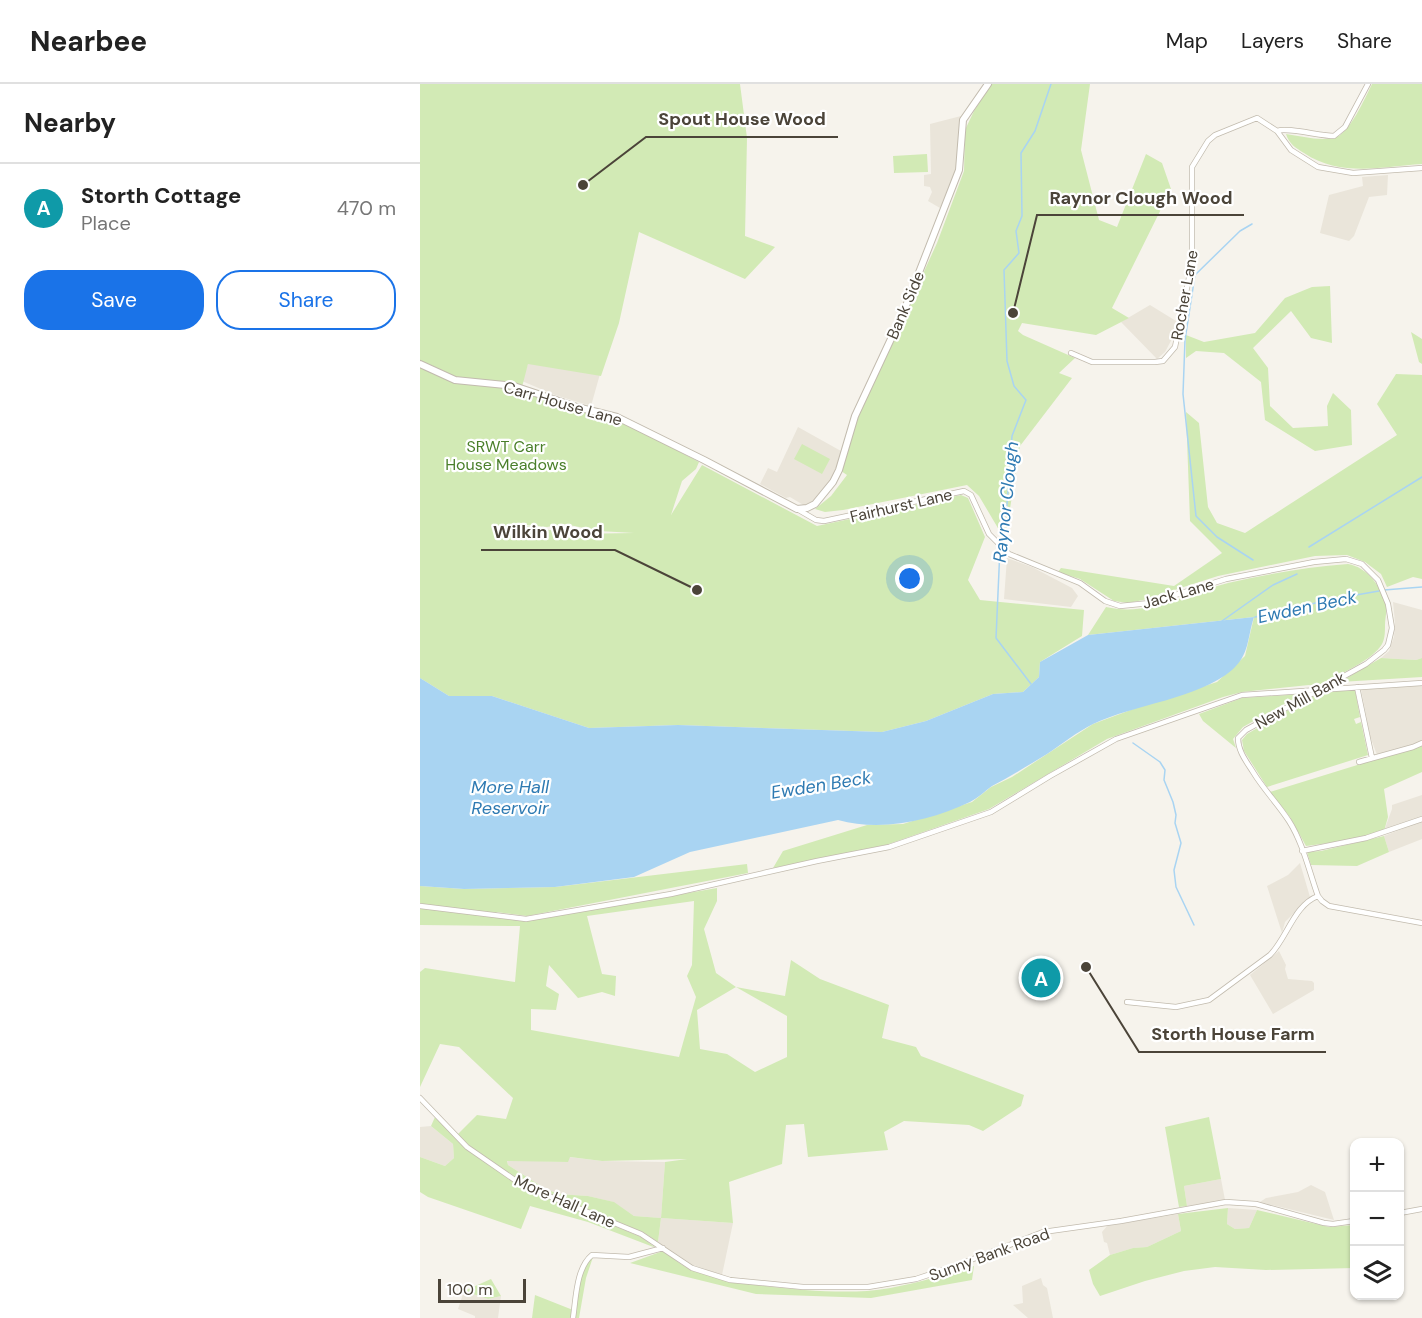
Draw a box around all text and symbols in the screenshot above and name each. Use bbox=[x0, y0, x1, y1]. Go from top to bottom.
text: Nearbee bbox=[30, 23, 147, 60]
text: Map bbox=[1166, 27, 1208, 55]
text: Layers bbox=[1241, 27, 1304, 55]
text: Share bbox=[1337, 27, 1392, 55]
callout: Spout House Wood bbox=[646, 101, 838, 137]
text: Nearby bbox=[24, 106, 116, 140]
text: Spout House Wood bbox=[658, 107, 826, 131]
callout: Raynor Clough Wood bbox=[1037, 179, 1244, 215]
text: Storth Cottage bbox=[81, 181, 241, 210]
text: Raynor Clough Wood bbox=[1049, 186, 1233, 210]
text: A bbox=[36, 195, 51, 221]
text: 470 m bbox=[337, 195, 396, 221]
text: Place bbox=[81, 210, 131, 236]
street label: Rocher Lane bbox=[1166, 248, 1203, 342]
street label: Bank Side bbox=[882, 268, 929, 342]
button: Save bbox=[24, 270, 204, 330]
button: Share bbox=[216, 270, 396, 330]
street label: Carr House Lane bbox=[501, 376, 625, 430]
park label: SRWT Carr House Meadows bbox=[445, 436, 567, 475]
water label: Raynor Clough bbox=[988, 440, 1024, 564]
street label: Fairhurst Lane bbox=[848, 484, 954, 527]
callout: Wilkin Wood bbox=[481, 514, 615, 550]
text: Wilkin Wood bbox=[493, 520, 603, 544]
your location bbox=[895, 564, 924, 593]
street label: Jack Lane bbox=[1140, 573, 1216, 614]
water label: Ewden Beck bbox=[1255, 585, 1360, 629]
street label: New Mill Bank bbox=[1251, 667, 1349, 734]
water label: Ewden Beck bbox=[769, 765, 873, 805]
water label: More Hall Reservoir bbox=[471, 775, 550, 820]
pin: A bbox=[1022, 956, 1060, 1000]
callout: Storth House Farm bbox=[1139, 1016, 1326, 1052]
text: Storth House Farm bbox=[1151, 1022, 1315, 1046]
map controls bbox=[1350, 1138, 1404, 1300]
button: + bbox=[1350, 1138, 1404, 1192]
street label: More Hall Lane bbox=[511, 1170, 619, 1233]
button: − bbox=[1350, 1192, 1404, 1246]
street label: Sunny Bank Road bbox=[926, 1223, 1052, 1286]
button: layers bbox=[1350, 1246, 1404, 1300]
scale bar bbox=[438, 1276, 526, 1304]
text: 100 m bbox=[447, 1279, 492, 1300]

